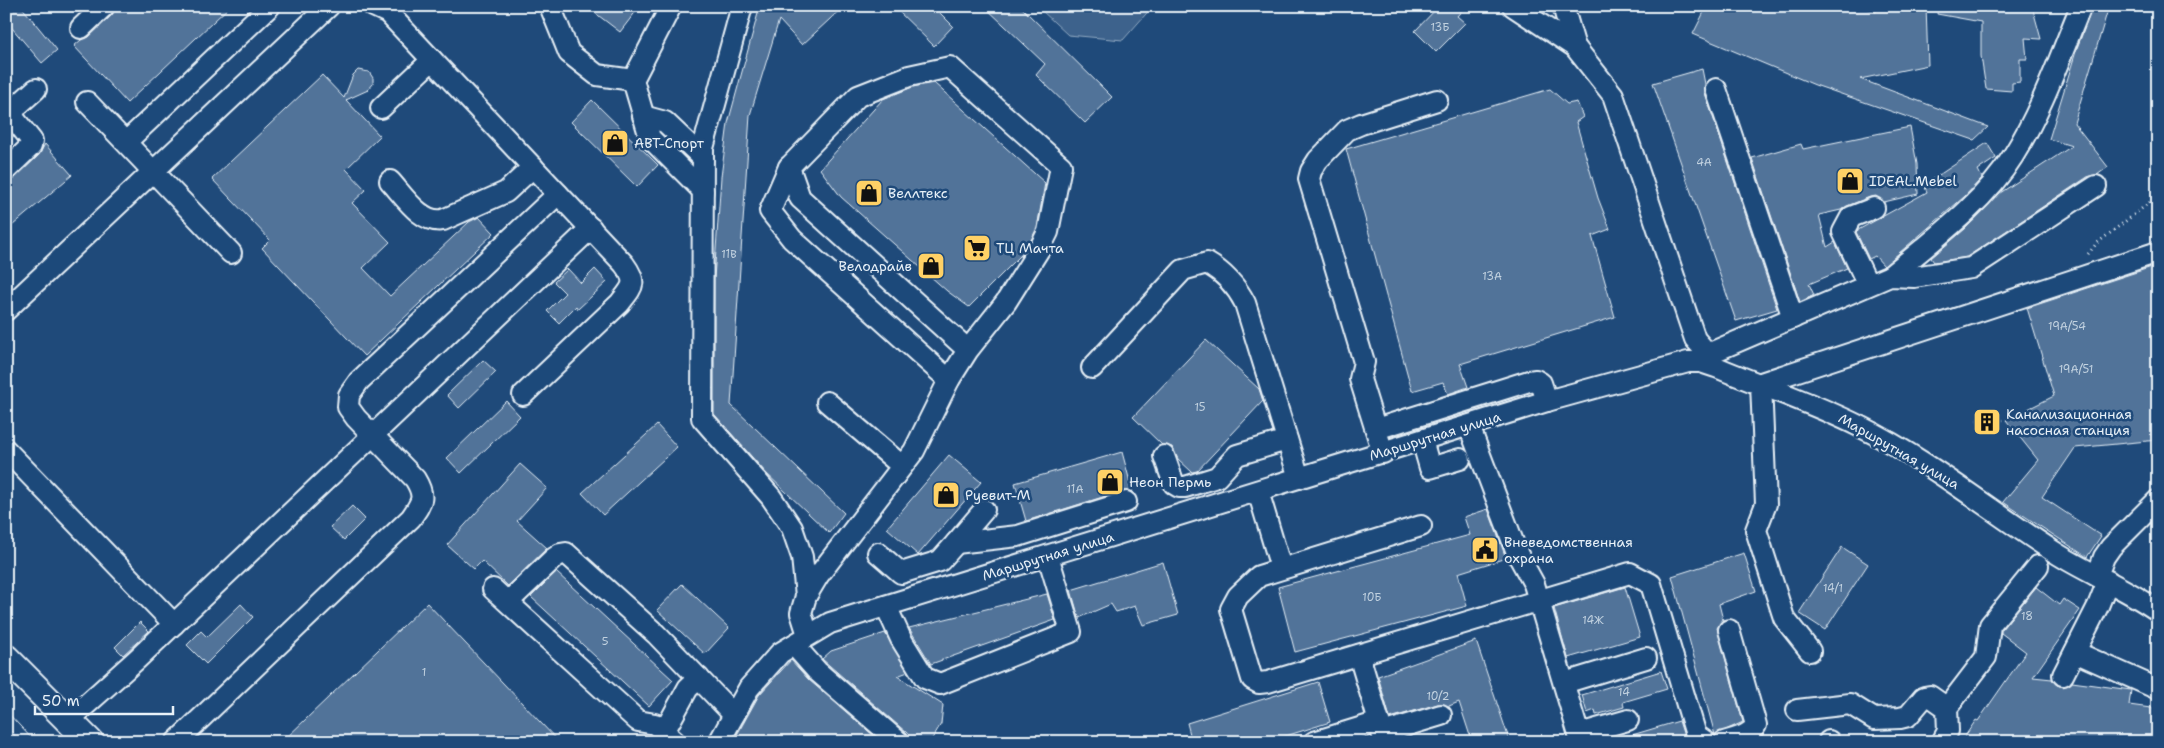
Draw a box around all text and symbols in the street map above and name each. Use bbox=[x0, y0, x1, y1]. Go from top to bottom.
house number: 13Б bbox=[1430, 20, 1450, 35]
shop icon: АВТ-Спорт bbox=[600, 128, 630, 158]
place label: АВТ-Спорт bbox=[634, 134, 705, 152]
house number: 4А bbox=[1696, 155, 1712, 170]
shop icon: IDEAL.Mebel bbox=[1835, 166, 1865, 196]
place label: IDEAL.Mebel bbox=[1869, 172, 1957, 190]
shop icon: Веллтекс bbox=[854, 178, 884, 208]
place label: Веллтекс bbox=[888, 184, 948, 202]
supermarket icon: ТЦ Мачта bbox=[962, 233, 992, 263]
place label: ТЦ Мачта bbox=[996, 239, 1064, 257]
house number: 11В bbox=[721, 247, 737, 262]
shop icon: Велодрайв bbox=[916, 251, 946, 281]
place label: Велодрайв bbox=[839, 257, 912, 275]
house number: 13А bbox=[1482, 269, 1502, 284]
house number: 19А/54 bbox=[2048, 319, 2086, 334]
house number: 19А/51 bbox=[2059, 362, 2093, 377]
house number: 15 bbox=[1194, 400, 1206, 415]
place label: Канализационная насосная станция bbox=[2006, 405, 2132, 439]
street label: Маршрутная улица bbox=[1367, 407, 1503, 465]
building icon: Канализационная насосная станция bbox=[1972, 407, 2002, 437]
street label: Маршрутная улица bbox=[1835, 409, 1963, 493]
shop icon: Неон Пермь bbox=[1095, 467, 1125, 497]
place label: Неон Пермь bbox=[1129, 473, 1211, 491]
shop icon: Руевит-М bbox=[931, 480, 961, 510]
house number: 11А bbox=[1067, 482, 1083, 497]
place label: Руевит-М bbox=[965, 486, 1031, 504]
street label: Маршрутная улица bbox=[980, 527, 1116, 585]
place label: Вневедомственная охрана bbox=[1504, 533, 1633, 567]
public building icon: Вневедомственная охрана bbox=[1470, 535, 1500, 565]
house number: 14/1 bbox=[1823, 581, 1843, 596]
house number: 10Б bbox=[1362, 590, 1382, 605]
house number: 18 bbox=[2021, 609, 2033, 624]
house number: 14Ж bbox=[1582, 613, 1604, 628]
house number: 5 bbox=[602, 634, 609, 649]
house number: 1 bbox=[422, 665, 426, 680]
scale bar bbox=[35, 683, 172, 715]
house number: 14 bbox=[1618, 685, 1630, 700]
house number: 10/2 bbox=[1426, 689, 1450, 704]
text: 50 m bbox=[42, 691, 80, 711]

